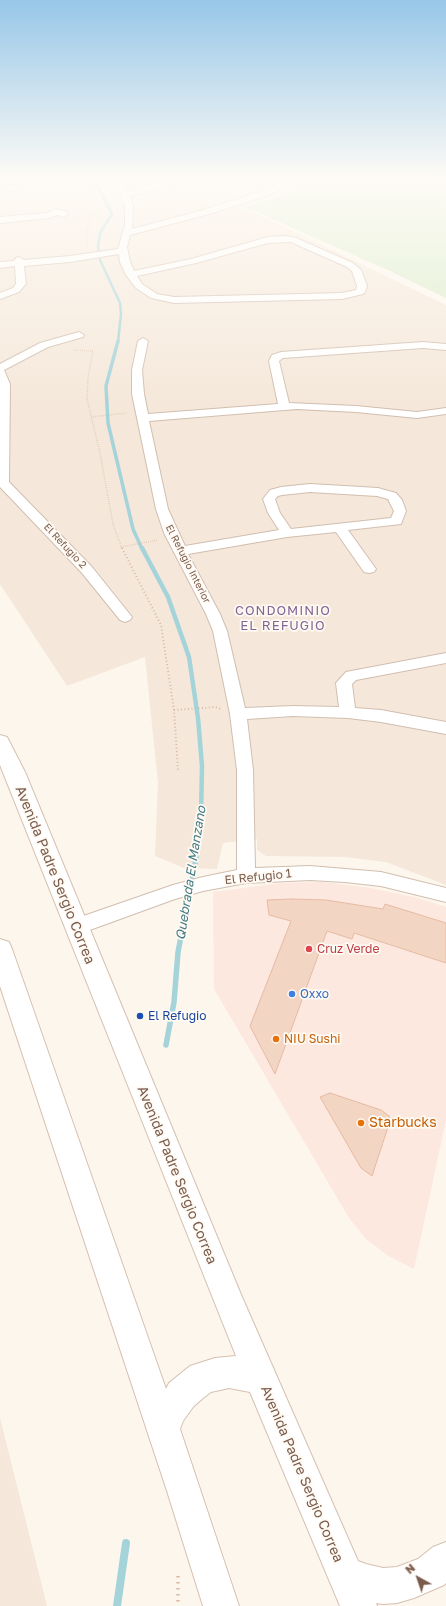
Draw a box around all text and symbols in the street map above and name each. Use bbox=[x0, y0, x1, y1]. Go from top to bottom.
street label: El Refugio 2 bbox=[41, 521, 89, 571]
street label: El Refugio Interior bbox=[163, 523, 213, 605]
district label: CONDOMINIO EL REFUGIO bbox=[235, 603, 331, 634]
street label: Avenida Padre Sergio Correa bbox=[12, 784, 98, 966]
water label: Quebrada El Manzano bbox=[173, 805, 209, 941]
street label: El Refugio 1 bbox=[224, 866, 292, 888]
place label: Cruz Verde bbox=[317, 942, 379, 956]
marker: Cruz Verde bbox=[304, 944, 314, 954]
place label: Oxxo bbox=[300, 987, 329, 1001]
marker: Oxxo bbox=[287, 989, 297, 999]
place label: El Refugio bbox=[148, 1009, 206, 1023]
marker: El Refugio bbox=[135, 1011, 145, 1021]
place label: NIU Sushi bbox=[284, 1032, 341, 1046]
marker: NIU Sushi bbox=[271, 1034, 281, 1044]
street label: Avenida Padre Sergio Correa bbox=[134, 1084, 220, 1266]
place label: Starbucks bbox=[369, 1115, 437, 1131]
marker: Starbucks bbox=[356, 1118, 366, 1128]
street label: Avenida Padre Sergio Correa bbox=[257, 1383, 347, 1565]
north arrow bbox=[398, 1558, 438, 1598]
text: N bbox=[403, 1561, 417, 1576]

